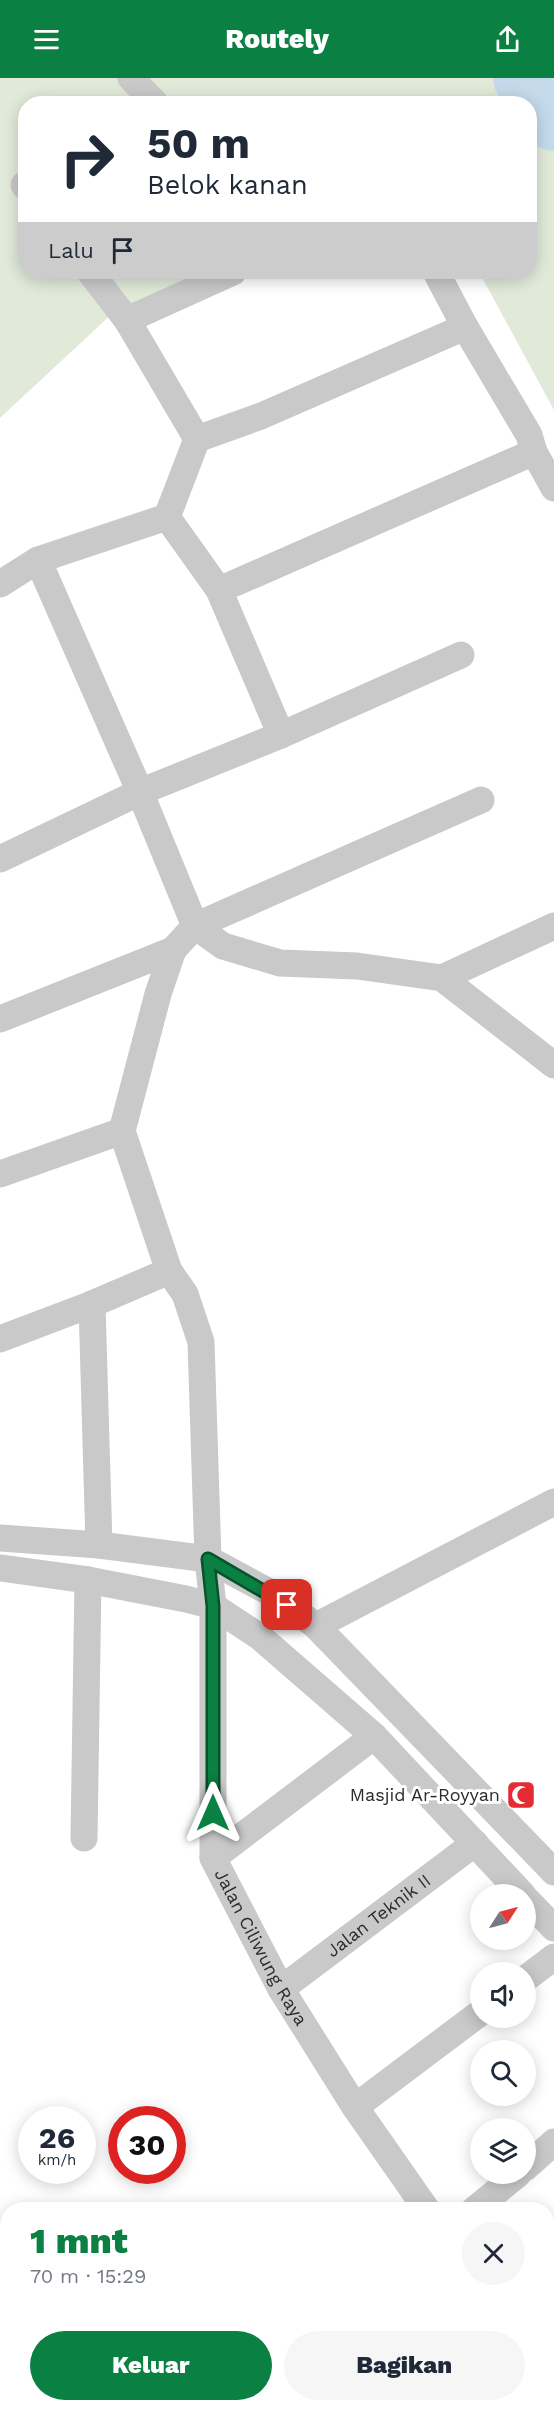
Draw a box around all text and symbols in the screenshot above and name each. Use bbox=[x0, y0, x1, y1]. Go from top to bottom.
icon: menu bbox=[30, 23, 63, 56]
text: Routely bbox=[225, 23, 329, 55]
icon: share bbox=[491, 23, 524, 56]
text: 50 m bbox=[147, 119, 250, 168]
icon: right bbox=[48, 120, 126, 198]
text: Belok kanan bbox=[147, 169, 308, 201]
icon: arrive bbox=[106, 234, 139, 267]
text: Lalu bbox=[48, 238, 94, 263]
pin bbox=[261, 1579, 312, 1630]
icon: arrive bbox=[270, 1588, 303, 1621]
mosque icon: Masjid Ar-Royyan bbox=[505, 1779, 537, 1811]
position arrow bbox=[181, 1781, 245, 1845]
place label: Masjid Ar-Royyan bbox=[350, 1784, 500, 1805]
street label: Jalan Ciliwung Raya bbox=[211, 1865, 312, 2029]
street label: Jalan Teknik II bbox=[322, 1869, 434, 1961]
north arrow bbox=[470, 1884, 536, 1950]
map controls bbox=[470, 1884, 536, 2184]
button: sound bbox=[470, 1962, 536, 2028]
button: search bbox=[470, 2040, 536, 2106]
speed limit sign: 30 bbox=[108, 2106, 186, 2184]
button: layers bbox=[470, 2118, 536, 2184]
text: 26 bbox=[39, 2120, 75, 2155]
text: km/h bbox=[38, 2151, 76, 2169]
text: 1 mnt bbox=[30, 2220, 128, 2262]
button: close bbox=[462, 2222, 525, 2285]
text: 70 m · 15:29 bbox=[30, 2264, 146, 2288]
button: Keluar bbox=[30, 2331, 272, 2400]
button: Bagikan bbox=[284, 2331, 525, 2400]

